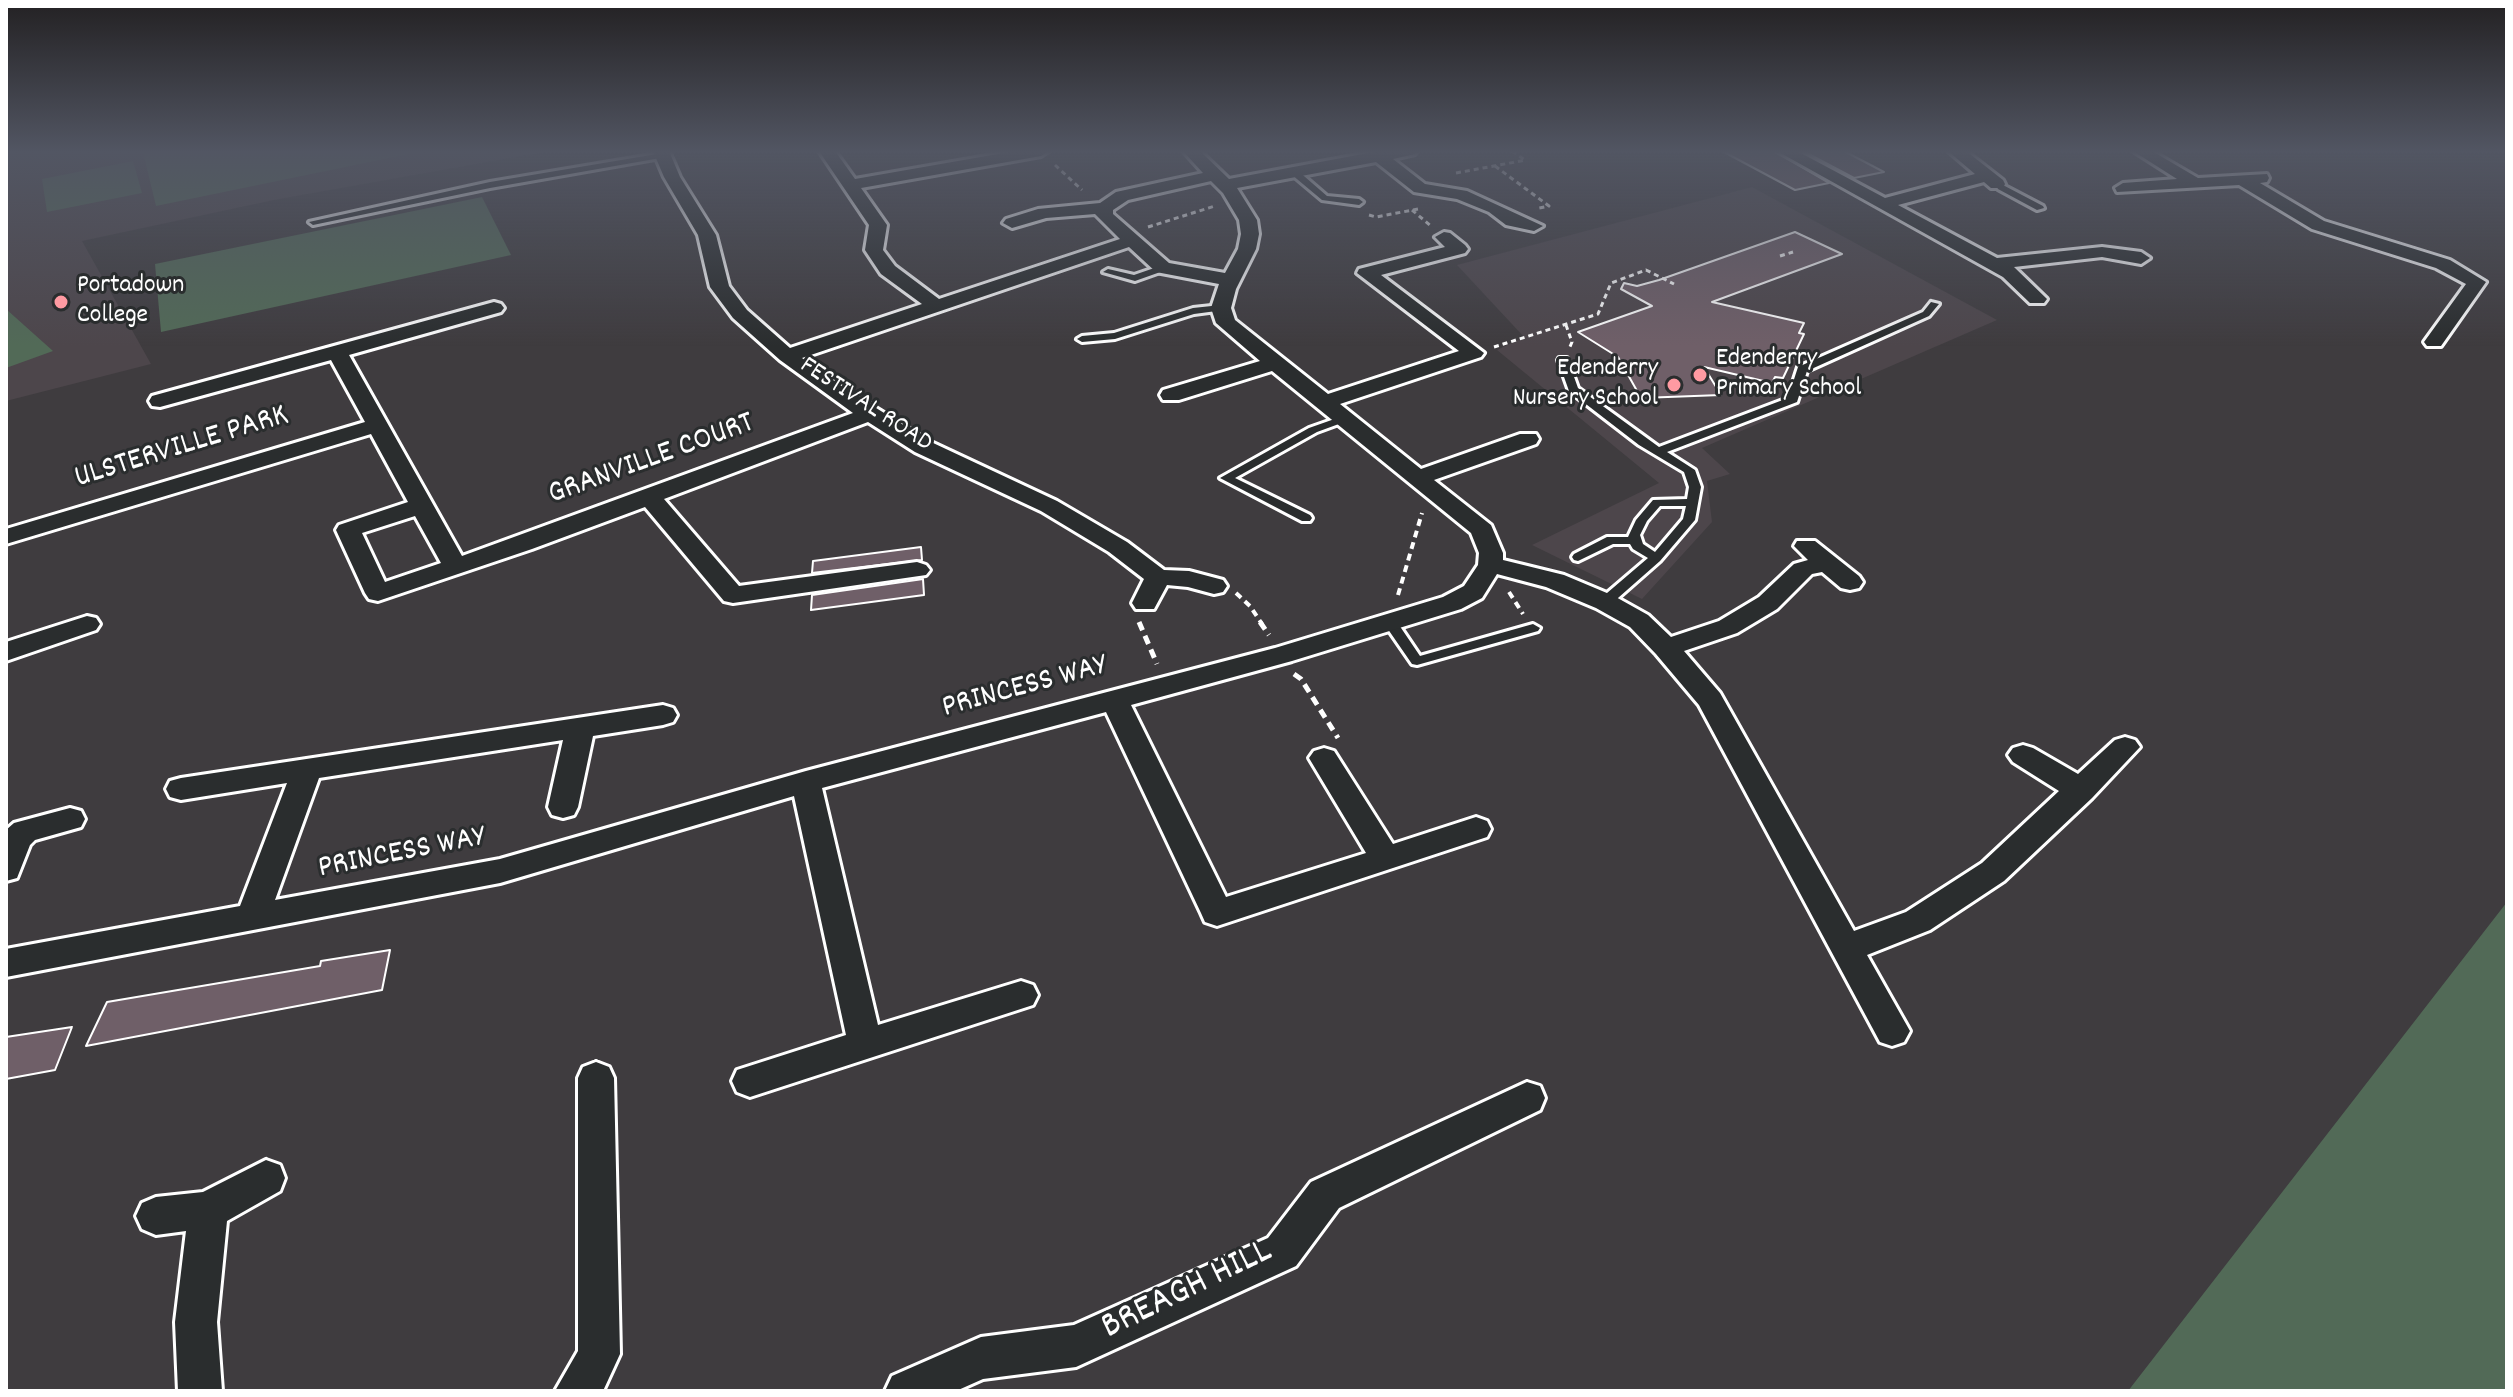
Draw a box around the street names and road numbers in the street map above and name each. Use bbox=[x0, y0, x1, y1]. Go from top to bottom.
street label: FESTIVAL ROAD bbox=[793, 352, 937, 460]
street label: ULSTERVILLE PARK bbox=[71, 398, 293, 500]
street label: GRANVILLE COURT bbox=[544, 406, 760, 516]
street label: PRINCESS WAY bbox=[938, 649, 1112, 729]
street label: PRINCESS WAY bbox=[315, 820, 489, 890]
street label: BREAGH HILL bbox=[1095, 1231, 1281, 1353]

